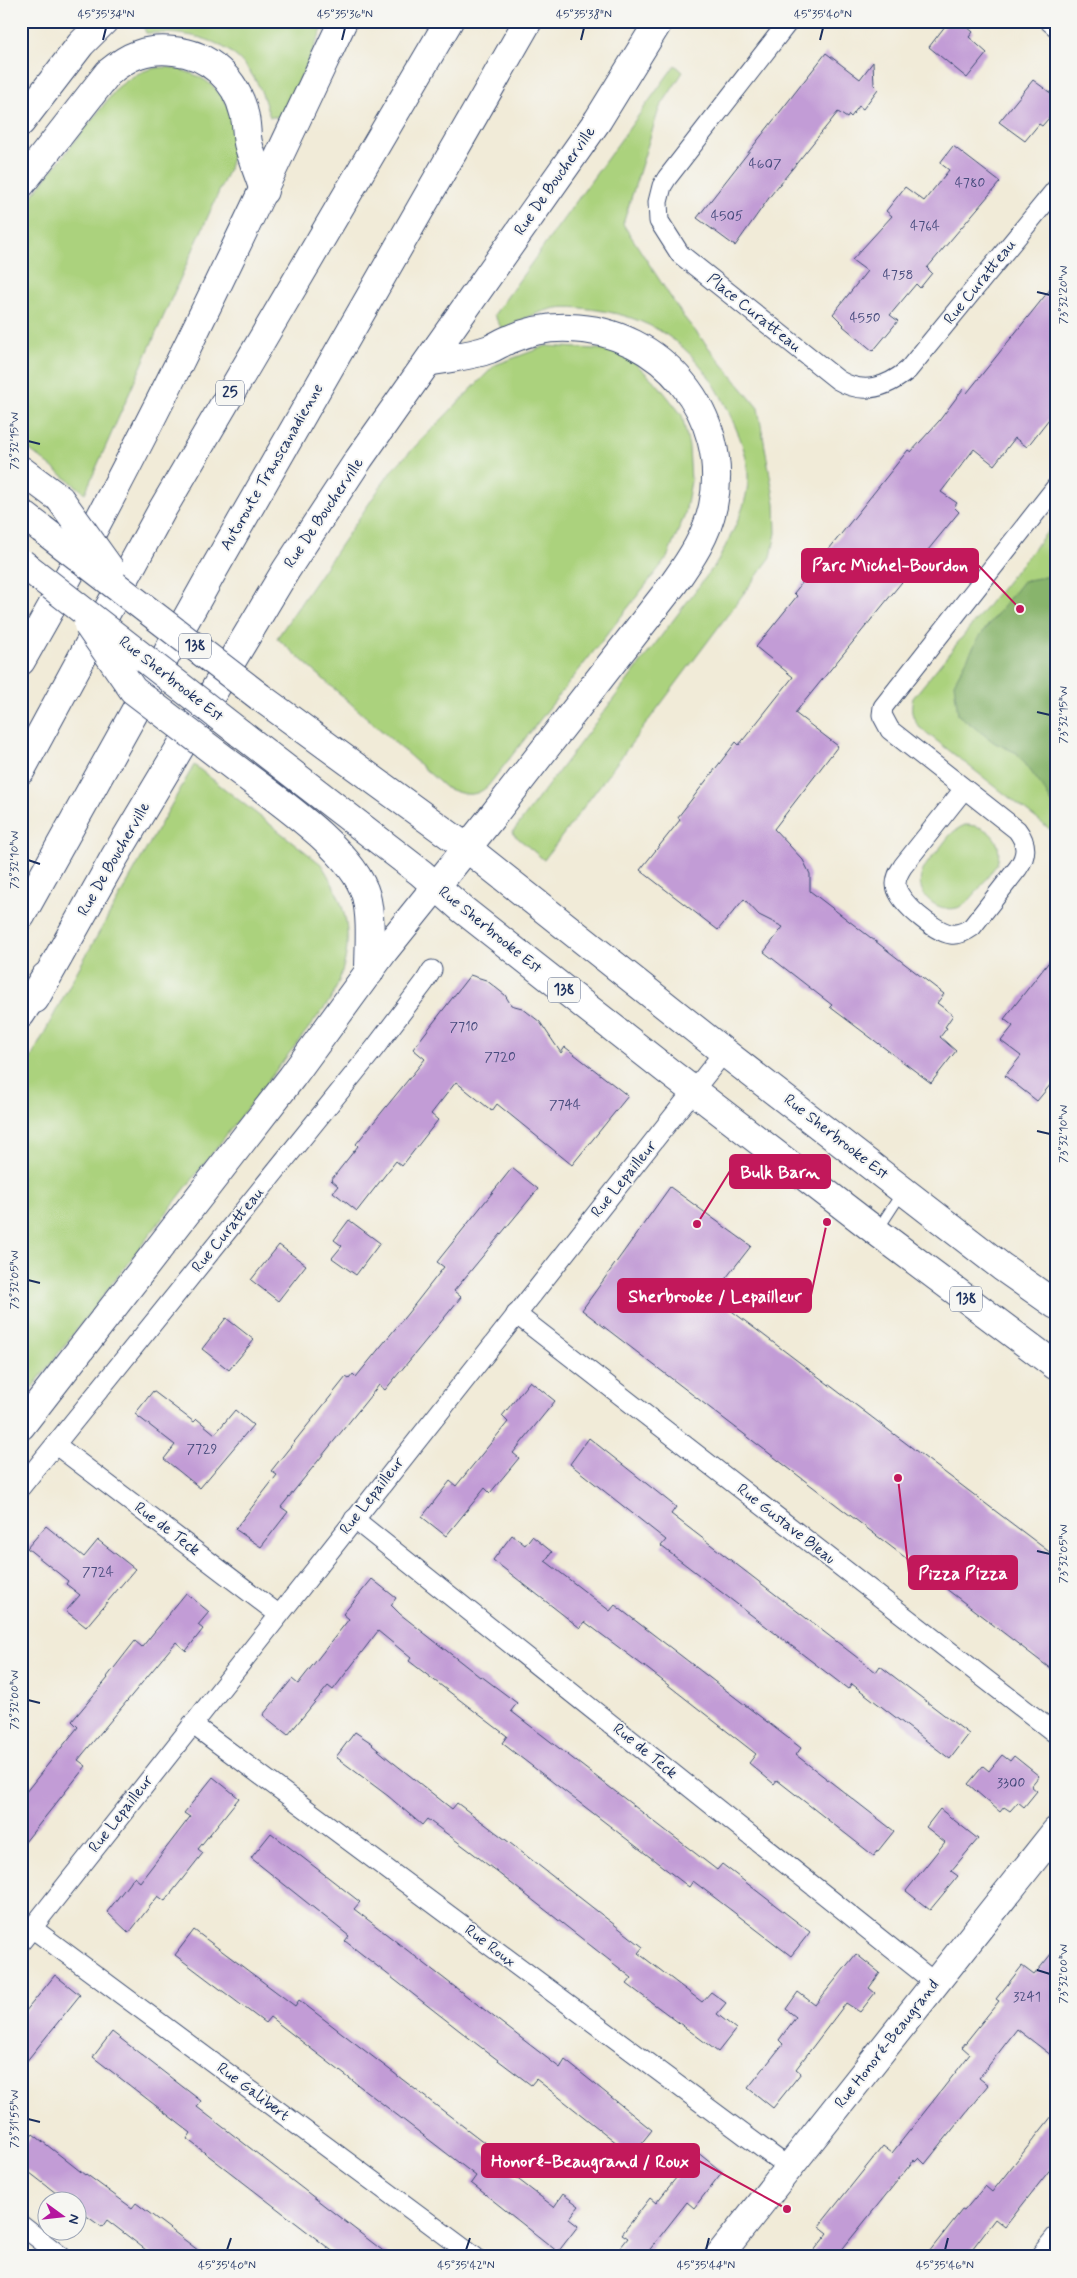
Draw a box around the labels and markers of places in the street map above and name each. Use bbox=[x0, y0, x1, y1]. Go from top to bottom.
callout: Parc Michel-Bourdon bbox=[802, 549, 978, 582]
callout: Bulk Barn bbox=[730, 1155, 830, 1188]
callout: Sherbrooke / Lepailleur bbox=[618, 1279, 811, 1312]
callout: Pizza Pizza bbox=[909, 1556, 1017, 1589]
callout: Honoré-Beaugrand / Roux bbox=[482, 2144, 699, 2177]

